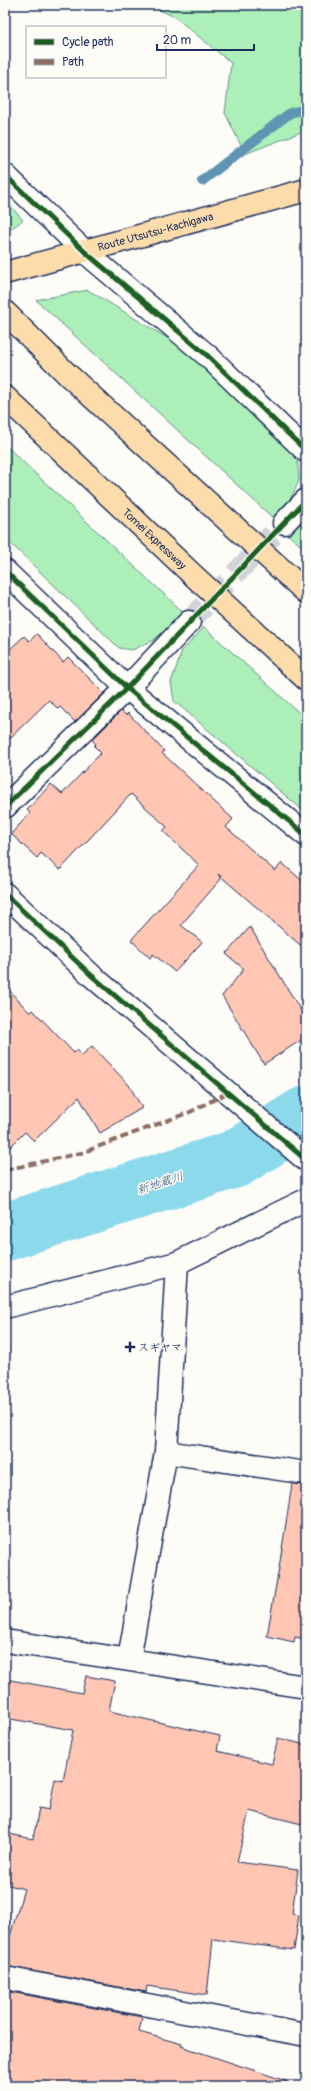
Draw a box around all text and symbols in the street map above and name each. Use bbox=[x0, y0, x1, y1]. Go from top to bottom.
legend bbox=[26, 26, 166, 78]
scale bar bbox=[157, 26, 254, 52]
text: 20 m bbox=[163, 33, 192, 48]
text: Cycle path bbox=[62, 35, 114, 50]
text: Path bbox=[62, 55, 84, 70]
street label: Route Utsutsu-Kachigawa bbox=[96, 210, 215, 254]
street label: Tomei Expressway bbox=[120, 506, 189, 572]
water label: 新地蔵川 bbox=[135, 1169, 185, 1198]
place label: スギヤマ bbox=[138, 1341, 182, 1354]
marker: スギヤマ bbox=[125, 1342, 135, 1352]

